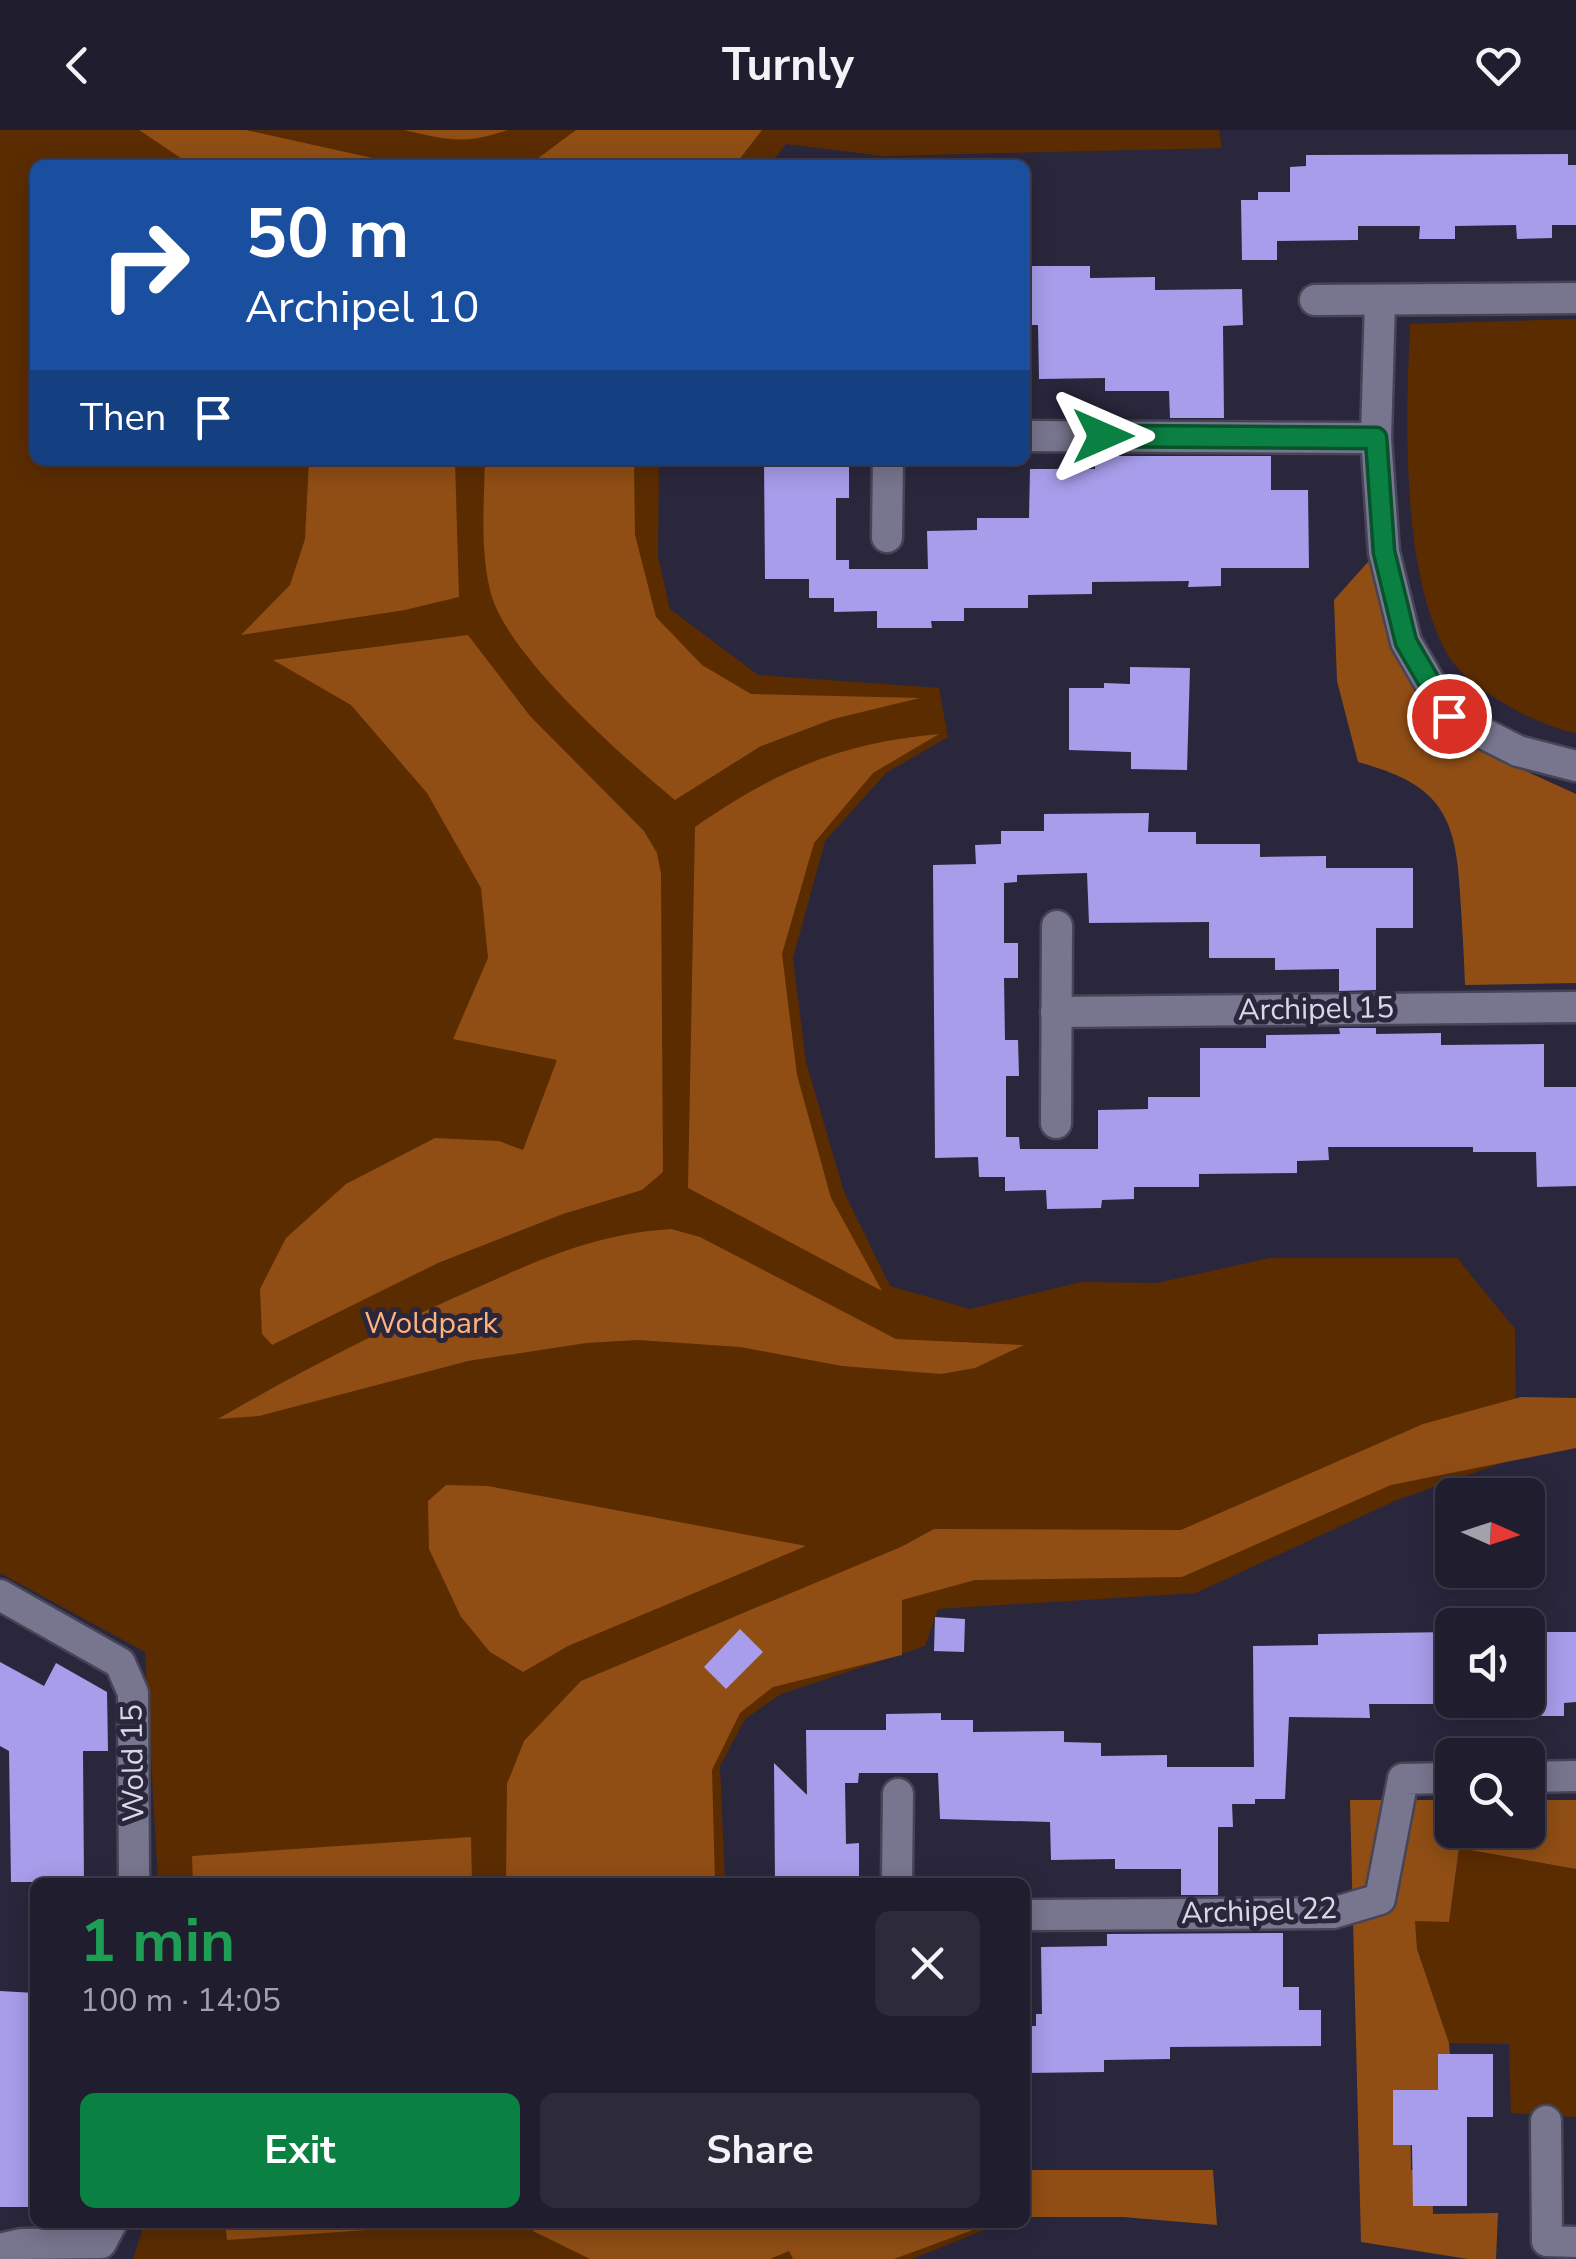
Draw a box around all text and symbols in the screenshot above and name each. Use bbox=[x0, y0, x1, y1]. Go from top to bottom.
text: Turnly bbox=[722, 35, 854, 96]
icon: back bbox=[50, 38, 105, 93]
icon: heart bbox=[1471, 38, 1526, 93]
text: 50 m bbox=[245, 186, 409, 282]
icon: right bbox=[80, 200, 210, 330]
text: Archipel 10 bbox=[245, 277, 480, 338]
position arrow bbox=[1051, 384, 1155, 488]
icon: arrive bbox=[186, 390, 241, 445]
text: Then bbox=[80, 392, 166, 443]
pin bbox=[1407, 674, 1492, 759]
icon: arrive bbox=[1422, 689, 1477, 744]
street label: Archipel 15 bbox=[1237, 987, 1395, 1031]
park label: Woldpark bbox=[364, 1303, 499, 1344]
north arrow bbox=[1435, 1478, 1545, 1588]
map controls bbox=[1435, 1478, 1545, 1848]
button: sound bbox=[1435, 1608, 1545, 1718]
street label: Wold 15 bbox=[111, 1704, 155, 1822]
button: search bbox=[1435, 1738, 1545, 1848]
street label: Archipel 22 bbox=[1180, 1888, 1338, 1934]
text: 1 min bbox=[80, 1900, 235, 1982]
button: close bbox=[875, 1911, 980, 2016]
text: 100 m · 14:05 bbox=[80, 1979, 281, 2022]
button: Exit bbox=[80, 2093, 520, 2208]
button: Share bbox=[540, 2093, 980, 2208]

